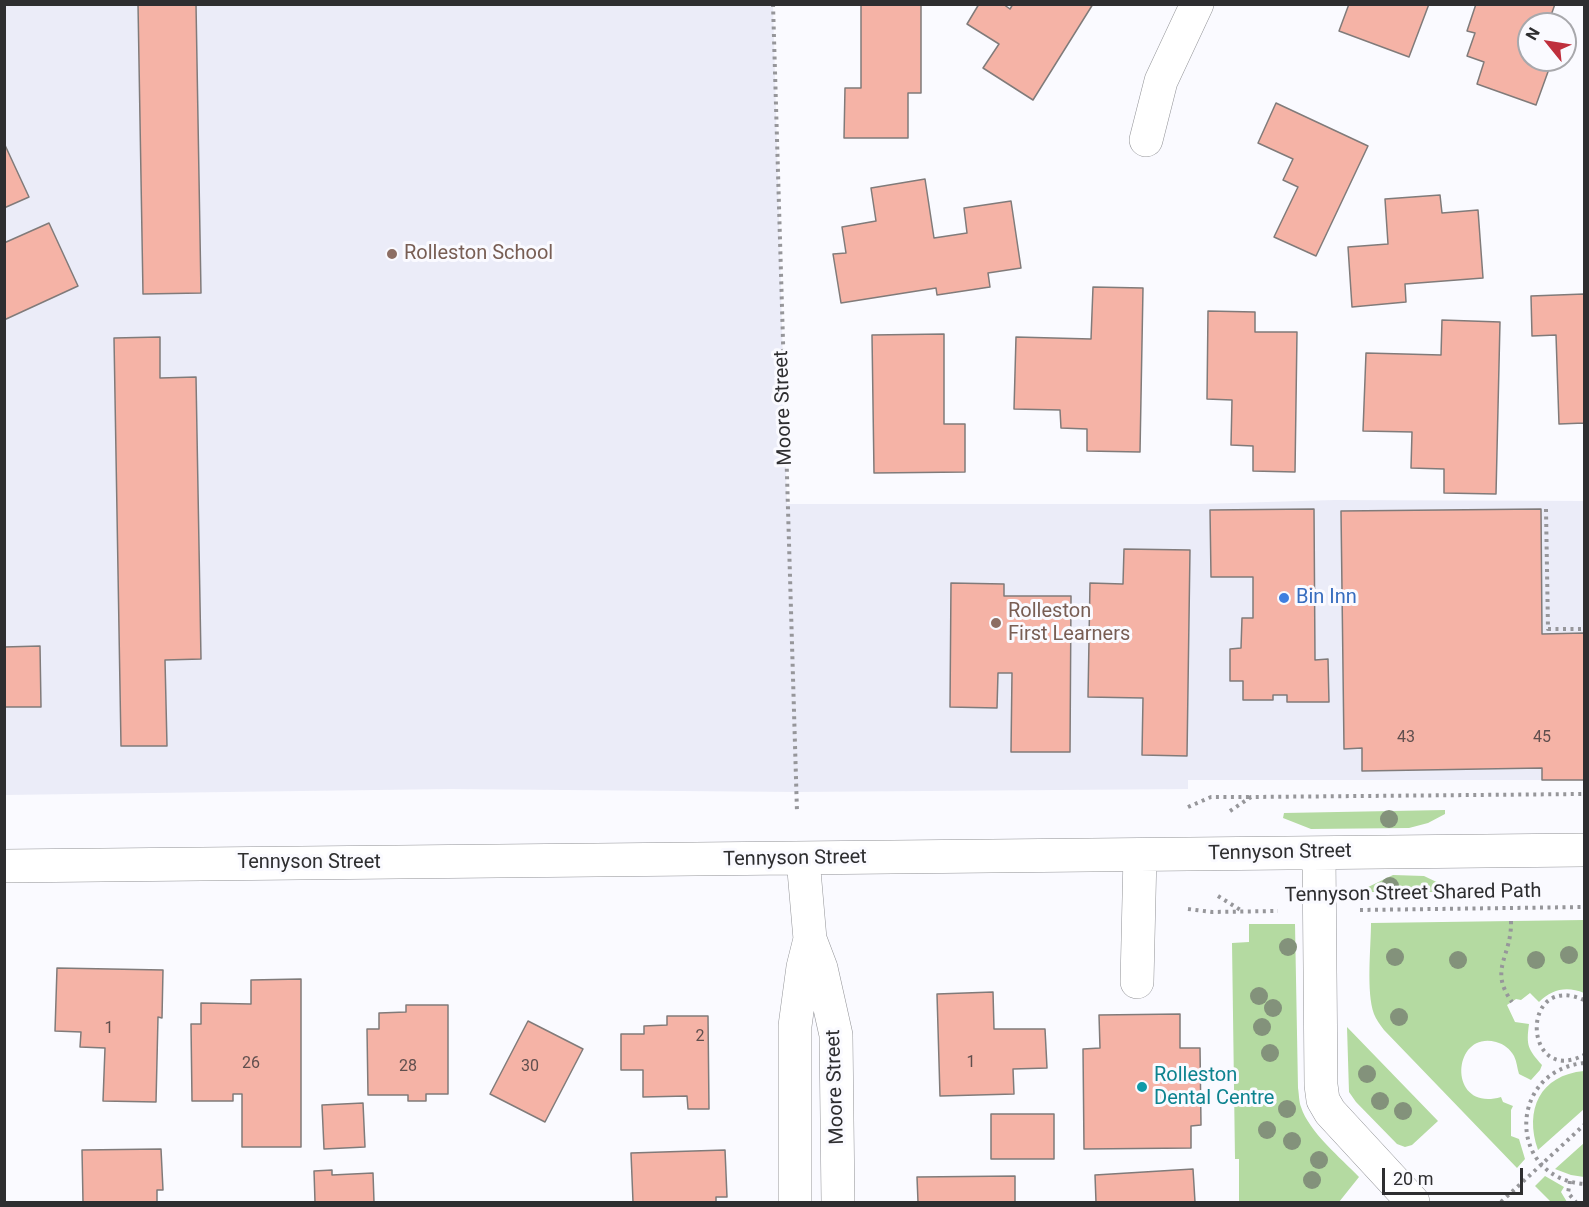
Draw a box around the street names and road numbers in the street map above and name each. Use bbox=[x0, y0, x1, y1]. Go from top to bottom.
street label: Moore Street bbox=[770, 350, 798, 466]
street label: Tennyson Street bbox=[1208, 840, 1352, 866]
street label: Tennyson Street bbox=[723, 846, 867, 872]
street label: Tennyson Street bbox=[237, 851, 381, 875]
street label: Tennyson Street Shared Path bbox=[1284, 880, 1542, 908]
street label: Moore Street bbox=[822, 1029, 850, 1145]

